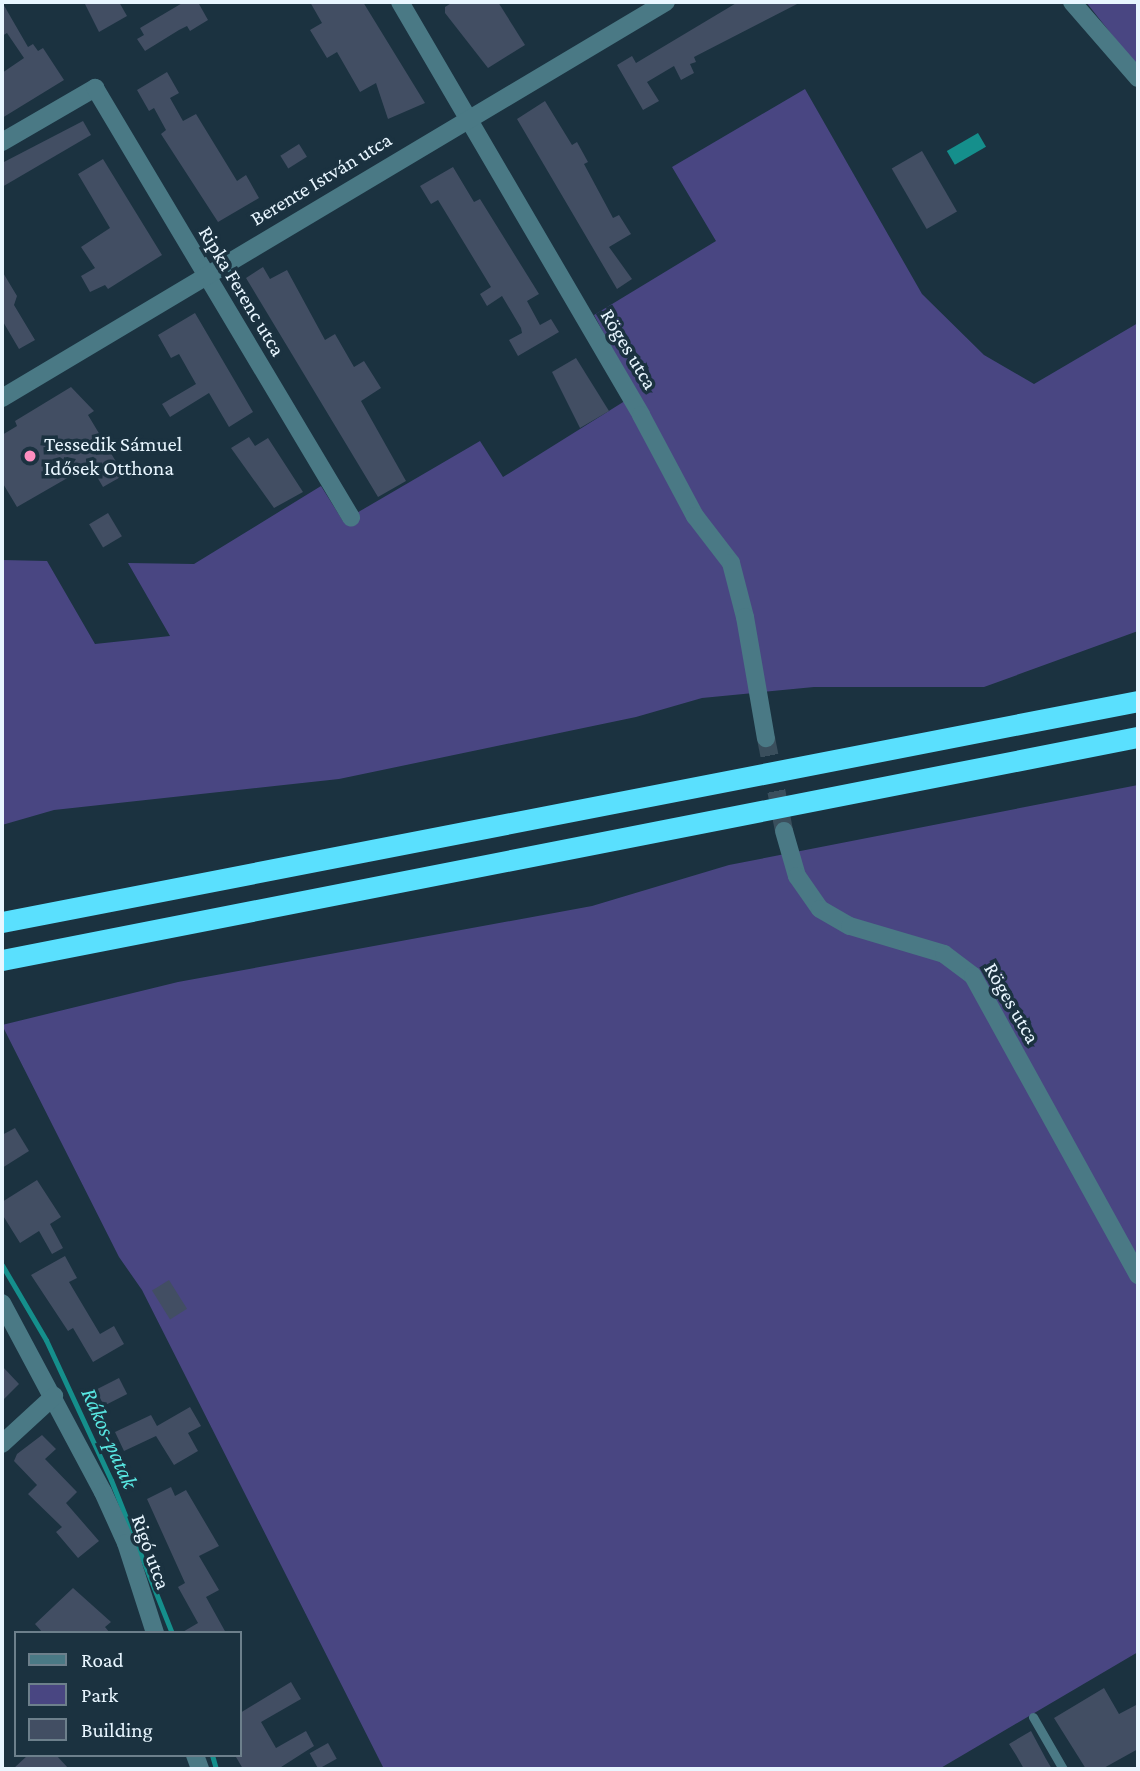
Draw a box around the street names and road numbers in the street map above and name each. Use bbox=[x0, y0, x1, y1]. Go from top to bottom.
street label: Berente István utca bbox=[246, 127, 396, 231]
street label: Ripka Ferenc utca bbox=[193, 221, 291, 361]
street label: Röges utca bbox=[595, 304, 663, 394]
street label: Röges utca bbox=[979, 958, 1045, 1048]
street label: Rigó utca bbox=[126, 1511, 176, 1593]

